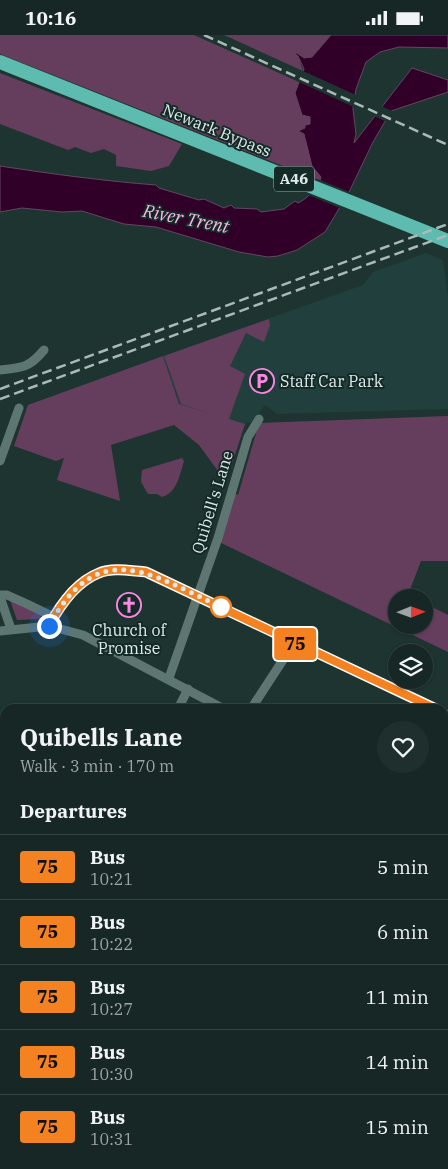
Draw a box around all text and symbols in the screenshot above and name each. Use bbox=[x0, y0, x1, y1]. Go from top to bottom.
text: 10:16 bbox=[25, 6, 76, 30]
street label: Newark Bypass bbox=[160, 99, 274, 161]
road number: A46 bbox=[274, 167, 314, 191]
water label: River Trent bbox=[140, 199, 232, 238]
parking icon: Staff Car Park bbox=[249, 368, 275, 394]
place label: Staff Car Park bbox=[280, 371, 384, 391]
street label: Quibell's Lane bbox=[187, 448, 237, 556]
north arrow bbox=[388, 589, 432, 634]
map controls bbox=[388, 589, 433, 689]
church icon: Church of Promise bbox=[116, 592, 142, 618]
unlabelled marker bbox=[210, 596, 232, 618]
your location bbox=[37, 614, 62, 639]
place label: Church of Promise bbox=[92, 620, 167, 658]
line badge: 75 bbox=[272, 628, 318, 660]
text: 75 bbox=[284, 632, 306, 655]
button: layers bbox=[388, 644, 433, 689]
text: Quibells Lane bbox=[20, 721, 182, 753]
button: heart bbox=[377, 721, 429, 773]
text: Walk · 3 min · 170 m bbox=[20, 756, 174, 776]
text: Departures bbox=[20, 799, 127, 823]
text: Bus bbox=[90, 845, 125, 869]
text: 75 bbox=[37, 855, 58, 878]
text: 5 min bbox=[377, 855, 429, 879]
text: 10:21 bbox=[90, 869, 133, 889]
text: Bus bbox=[90, 910, 125, 934]
text: 75 bbox=[37, 920, 58, 943]
text: 6 min bbox=[377, 920, 429, 944]
text: 10:22 bbox=[90, 934, 133, 954]
text: Bus bbox=[90, 975, 125, 999]
text: 75 bbox=[37, 985, 58, 1008]
text: 11 min bbox=[366, 985, 429, 1009]
text: 10:27 bbox=[90, 999, 133, 1019]
text: Bus bbox=[90, 1040, 125, 1064]
text: 75 bbox=[37, 1050, 58, 1073]
text: 14 min bbox=[366, 1050, 429, 1074]
text: 10:30 bbox=[90, 1064, 133, 1084]
text: Bus bbox=[90, 1105, 125, 1129]
text: 75 bbox=[37, 1115, 58, 1138]
text: 15 min bbox=[366, 1115, 429, 1139]
text: 10:31 bbox=[90, 1129, 133, 1149]

